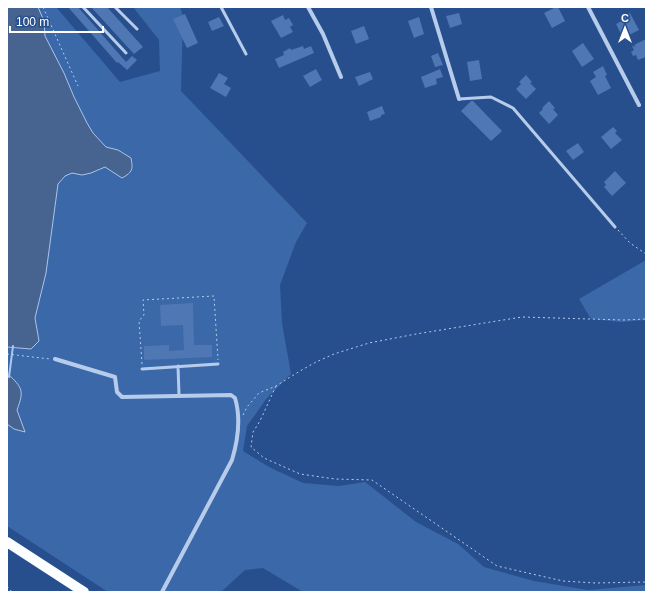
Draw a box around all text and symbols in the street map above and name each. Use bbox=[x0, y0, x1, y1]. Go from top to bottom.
scale bar bbox=[10, 8, 103, 34]
north arrow bbox=[605, 8, 645, 48]
text: С bbox=[621, 12, 629, 24]
text: 100 m bbox=[16, 15, 49, 29]

